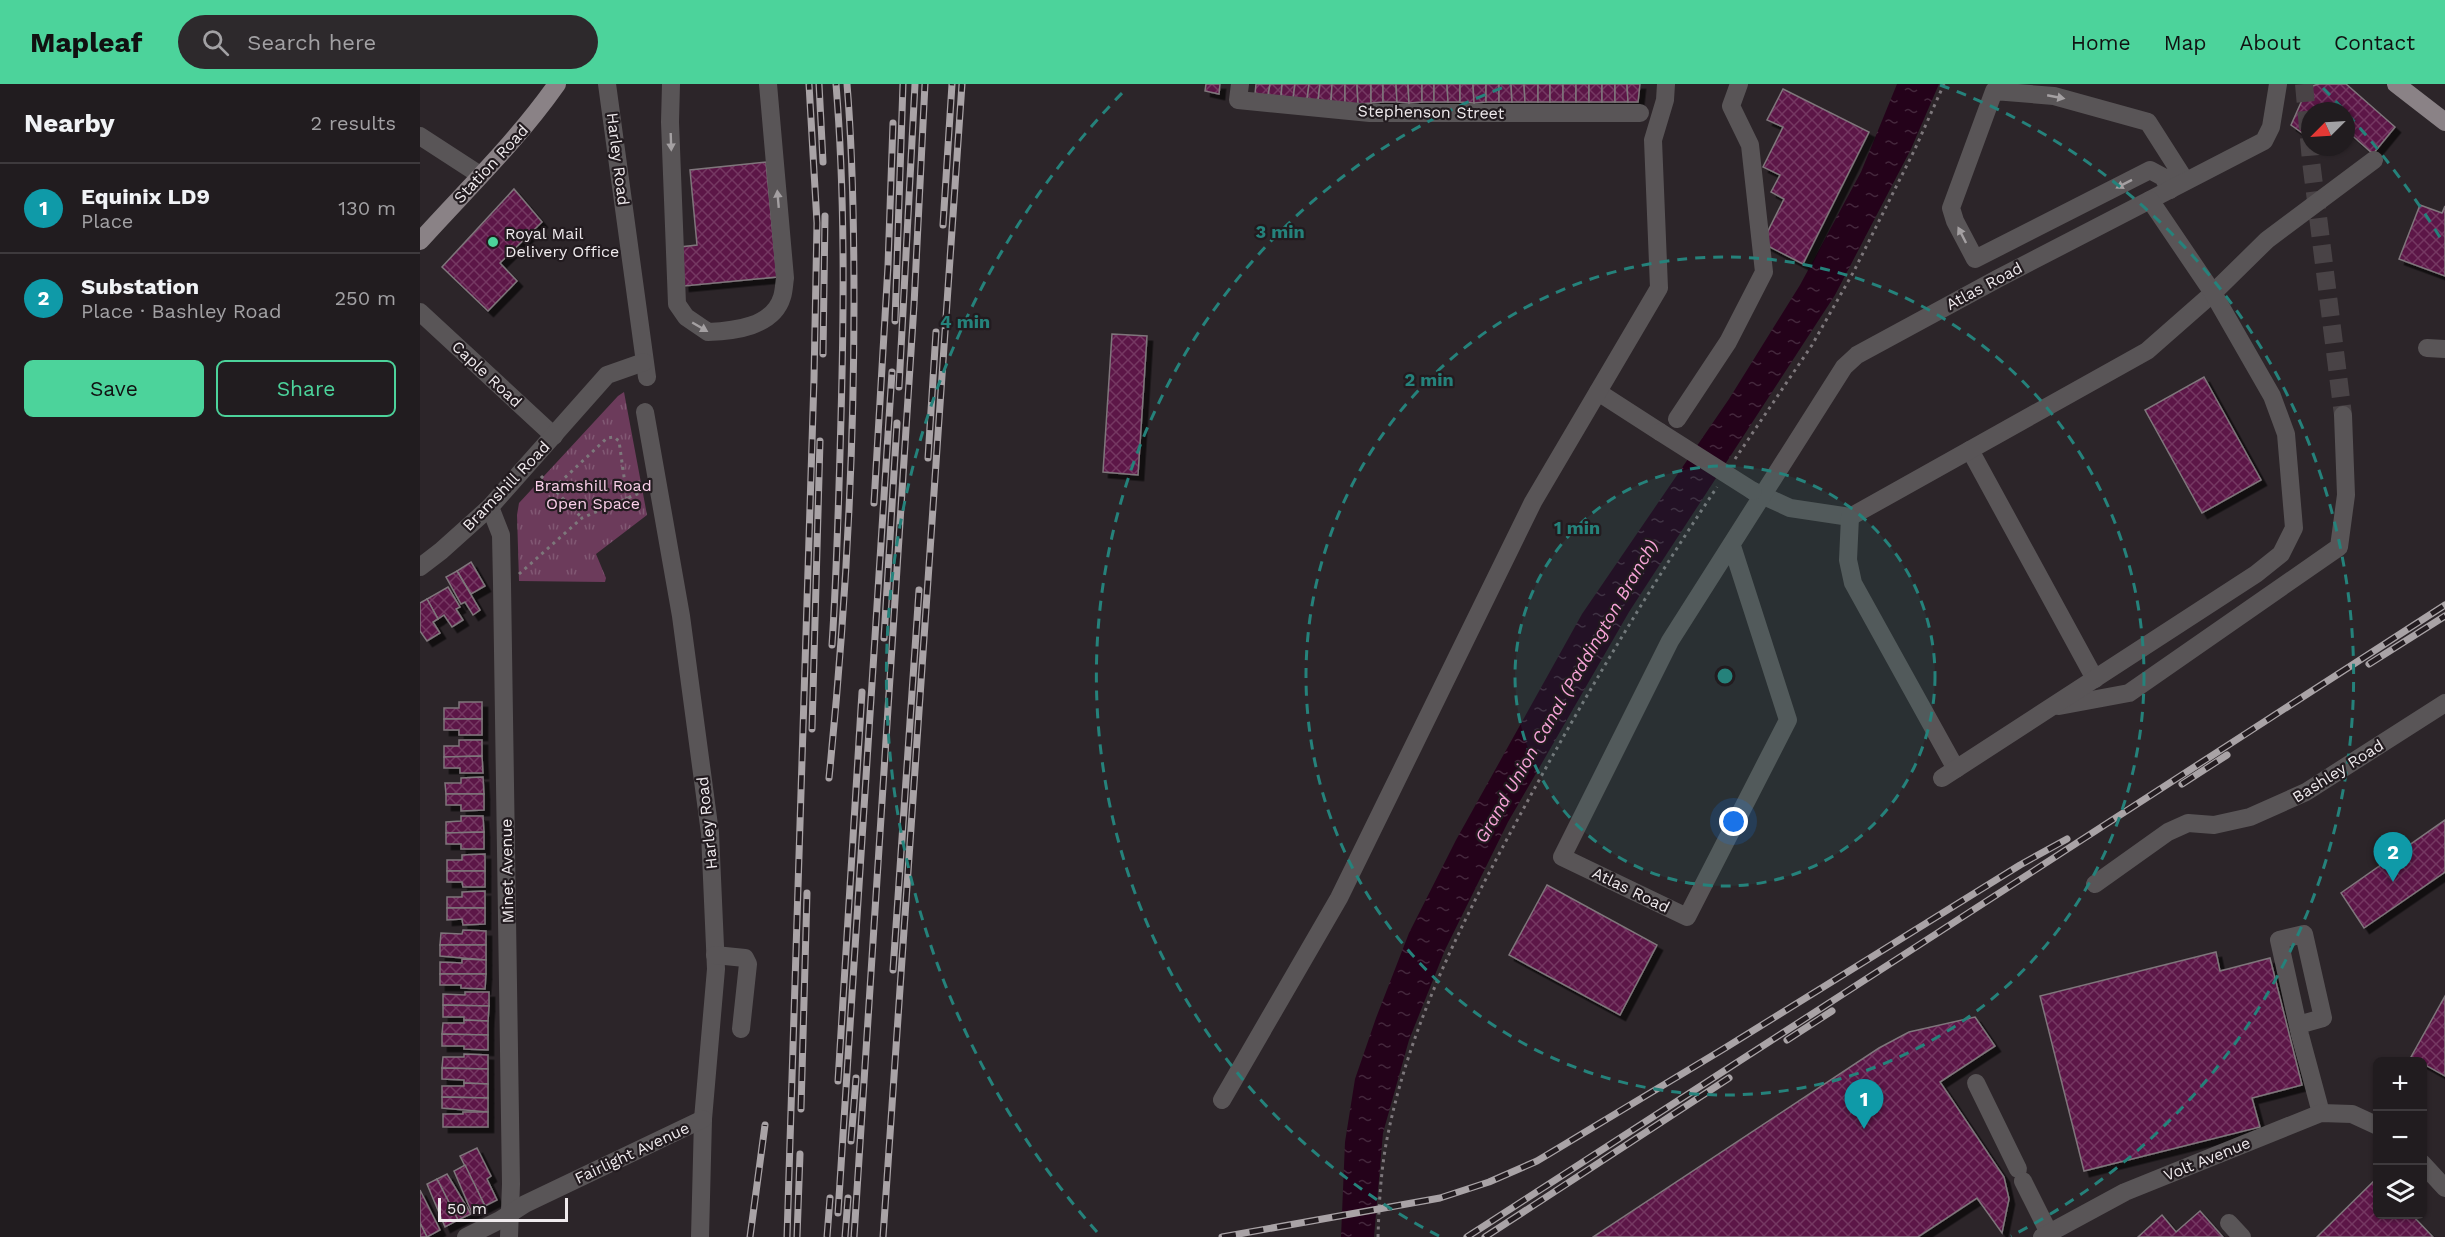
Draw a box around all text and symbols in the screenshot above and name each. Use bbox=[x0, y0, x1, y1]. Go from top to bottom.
search box bbox=[178, 15, 598, 69]
text: Mapleaf bbox=[30, 26, 142, 59]
icon: search bbox=[199, 26, 232, 59]
text: Search here bbox=[247, 30, 376, 55]
text: Home bbox=[2071, 30, 2131, 55]
text: Map bbox=[2164, 30, 2207, 55]
text: About bbox=[2240, 30, 2301, 55]
text: Contact bbox=[2334, 30, 2415, 55]
one-way arrow bbox=[2047, 93, 2066, 102]
street label: Stephenson Street bbox=[1357, 101, 1505, 123]
north arrow bbox=[2301, 102, 2355, 156]
text: Nearby bbox=[24, 108, 115, 138]
text: 2 results bbox=[311, 111, 396, 135]
street label: Harley Road bbox=[603, 112, 633, 206]
street label: Station Road bbox=[450, 121, 532, 207]
one-way arrow bbox=[666, 133, 675, 152]
one-way arrow bbox=[2115, 179, 2132, 188]
text: Equinix LD9 bbox=[81, 184, 210, 209]
one-way arrow bbox=[773, 190, 783, 209]
text: 1 bbox=[39, 196, 48, 220]
text: 130 m bbox=[338, 196, 396, 220]
text: Place bbox=[81, 209, 133, 233]
text: 3 min bbox=[1255, 221, 1305, 242]
place label: Royal Mail Delivery Office bbox=[505, 224, 619, 261]
one-way arrow bbox=[1957, 226, 1967, 243]
marker: Royal Mail Delivery Office bbox=[486, 235, 500, 249]
street label: Atlas Road bbox=[1943, 258, 2025, 314]
text: Substation bbox=[81, 274, 199, 299]
text: 2 bbox=[38, 286, 49, 310]
text: 250 m bbox=[334, 286, 396, 310]
text: Place · Bashley Road bbox=[81, 299, 281, 323]
text: 4 min bbox=[940, 311, 990, 332]
one-way arrow bbox=[692, 322, 709, 332]
street label: Caple Road bbox=[448, 337, 526, 411]
button: Save bbox=[24, 360, 204, 417]
button: Share bbox=[216, 360, 396, 417]
text: 2 min bbox=[1404, 369, 1454, 390]
street label: Bramshill Road bbox=[458, 437, 554, 535]
park label: Bramshill Road Open Space bbox=[534, 476, 652, 513]
text: 1 min bbox=[1554, 517, 1600, 538]
water label: Grand Union Canal (Paddington Branch) bbox=[1470, 536, 1662, 846]
centre of rings bbox=[1715, 666, 1735, 686]
street label: Bashley Road bbox=[2289, 735, 2387, 807]
street label: Harley Road bbox=[693, 776, 721, 870]
your location bbox=[1719, 807, 1748, 836]
street label: Minet Avenue bbox=[497, 818, 517, 924]
pin: 2 bbox=[2374, 832, 2412, 882]
street label: Atlas Road bbox=[1589, 863, 1673, 917]
map controls bbox=[2373, 1057, 2427, 1219]
button: + bbox=[2373, 1057, 2427, 1111]
pin: 1 bbox=[1844, 1080, 1884, 1129]
button: − bbox=[2373, 1111, 2427, 1165]
street label: Fairlight Avenue bbox=[572, 1118, 692, 1188]
street label: Volt Avenue bbox=[2161, 1133, 2253, 1185]
button: layers bbox=[2373, 1165, 2427, 1219]
scale bar bbox=[438, 1195, 568, 1222]
text: 50 m bbox=[447, 1199, 487, 1218]

